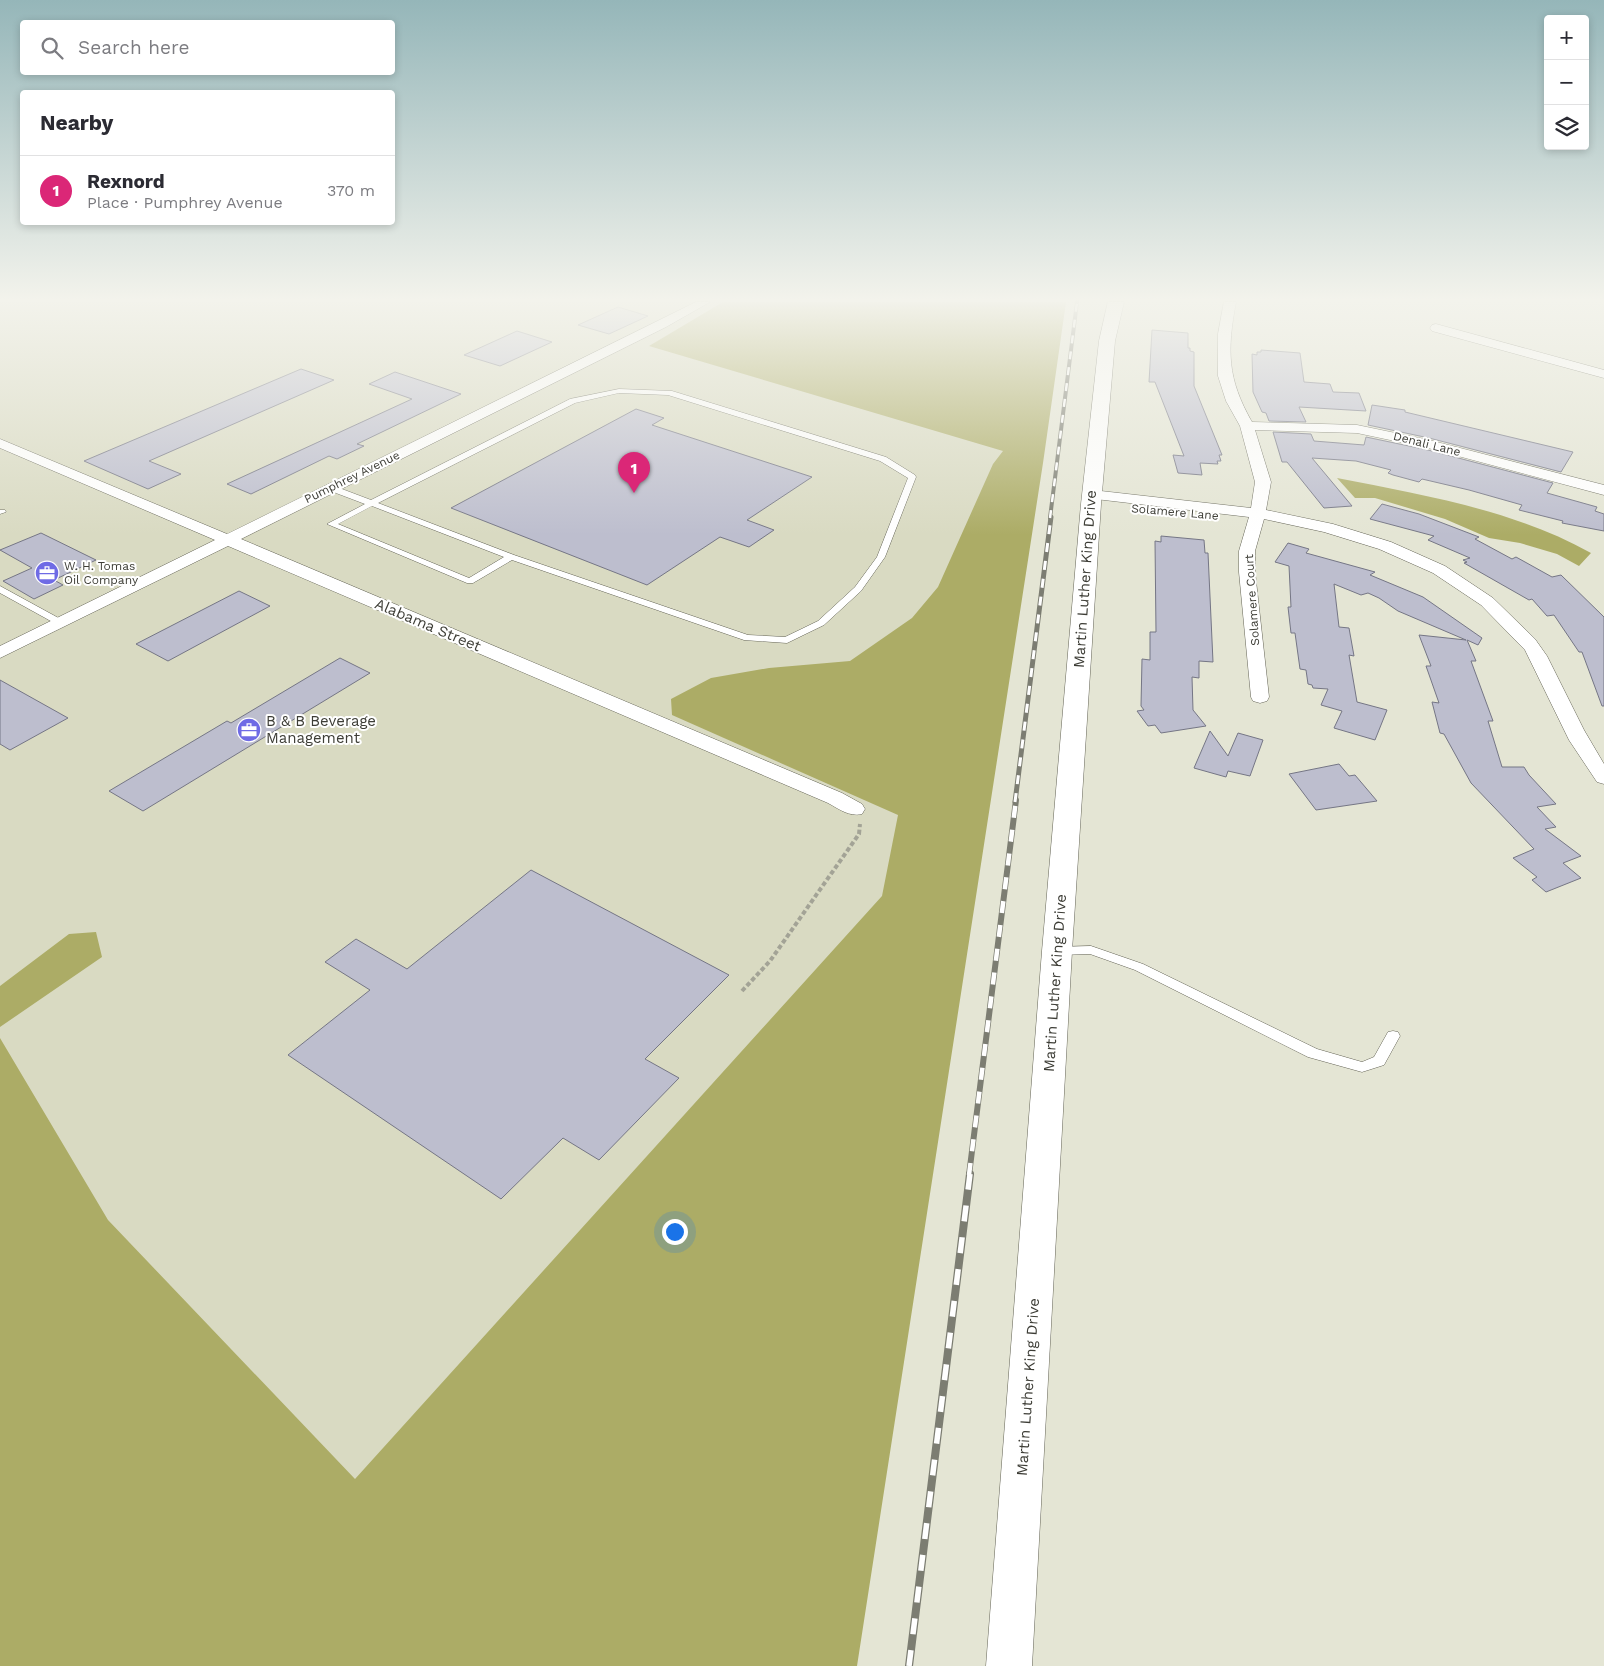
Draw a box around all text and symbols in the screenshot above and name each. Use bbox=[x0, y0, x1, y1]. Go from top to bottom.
map controls bbox=[1544, 15, 1589, 150]
button: + bbox=[1544, 15, 1589, 60]
search box bbox=[20, 20, 395, 75]
icon: search bbox=[38, 34, 66, 62]
text: Search here bbox=[78, 36, 189, 59]
button: − bbox=[1544, 60, 1589, 105]
button: layers bbox=[1544, 105, 1589, 150]
text: Nearby bbox=[40, 110, 113, 135]
text: Rexnord bbox=[87, 170, 165, 193]
text: 1 bbox=[53, 181, 59, 200]
text: 370 m bbox=[327, 181, 375, 200]
text: Place · Pumphrey Avenue bbox=[87, 193, 283, 212]
street label: Denali Lane bbox=[1392, 429, 1462, 459]
street label: Pumphrey Avenue bbox=[302, 448, 402, 506]
pin: 1 bbox=[618, 452, 650, 493]
street label: Martin Luther King Drive bbox=[1070, 489, 1100, 669]
street label: Solamere Lane bbox=[1131, 501, 1219, 523]
street label: Solamere Court bbox=[1242, 554, 1262, 646]
place label: W. H. Tomas Oil Company bbox=[64, 559, 139, 587]
office icon: W. H. Tomas Oil Company bbox=[34, 560, 60, 586]
street label: Alabama Street bbox=[372, 595, 484, 656]
place label: B & B Beverage Management bbox=[266, 712, 376, 747]
office icon: B & B Beverage Management bbox=[236, 717, 262, 743]
street label: Martin Luther King Drive bbox=[1040, 893, 1070, 1073]
your location bbox=[662, 1219, 688, 1245]
street label: Martin Luther King Drive bbox=[1013, 1297, 1043, 1477]

